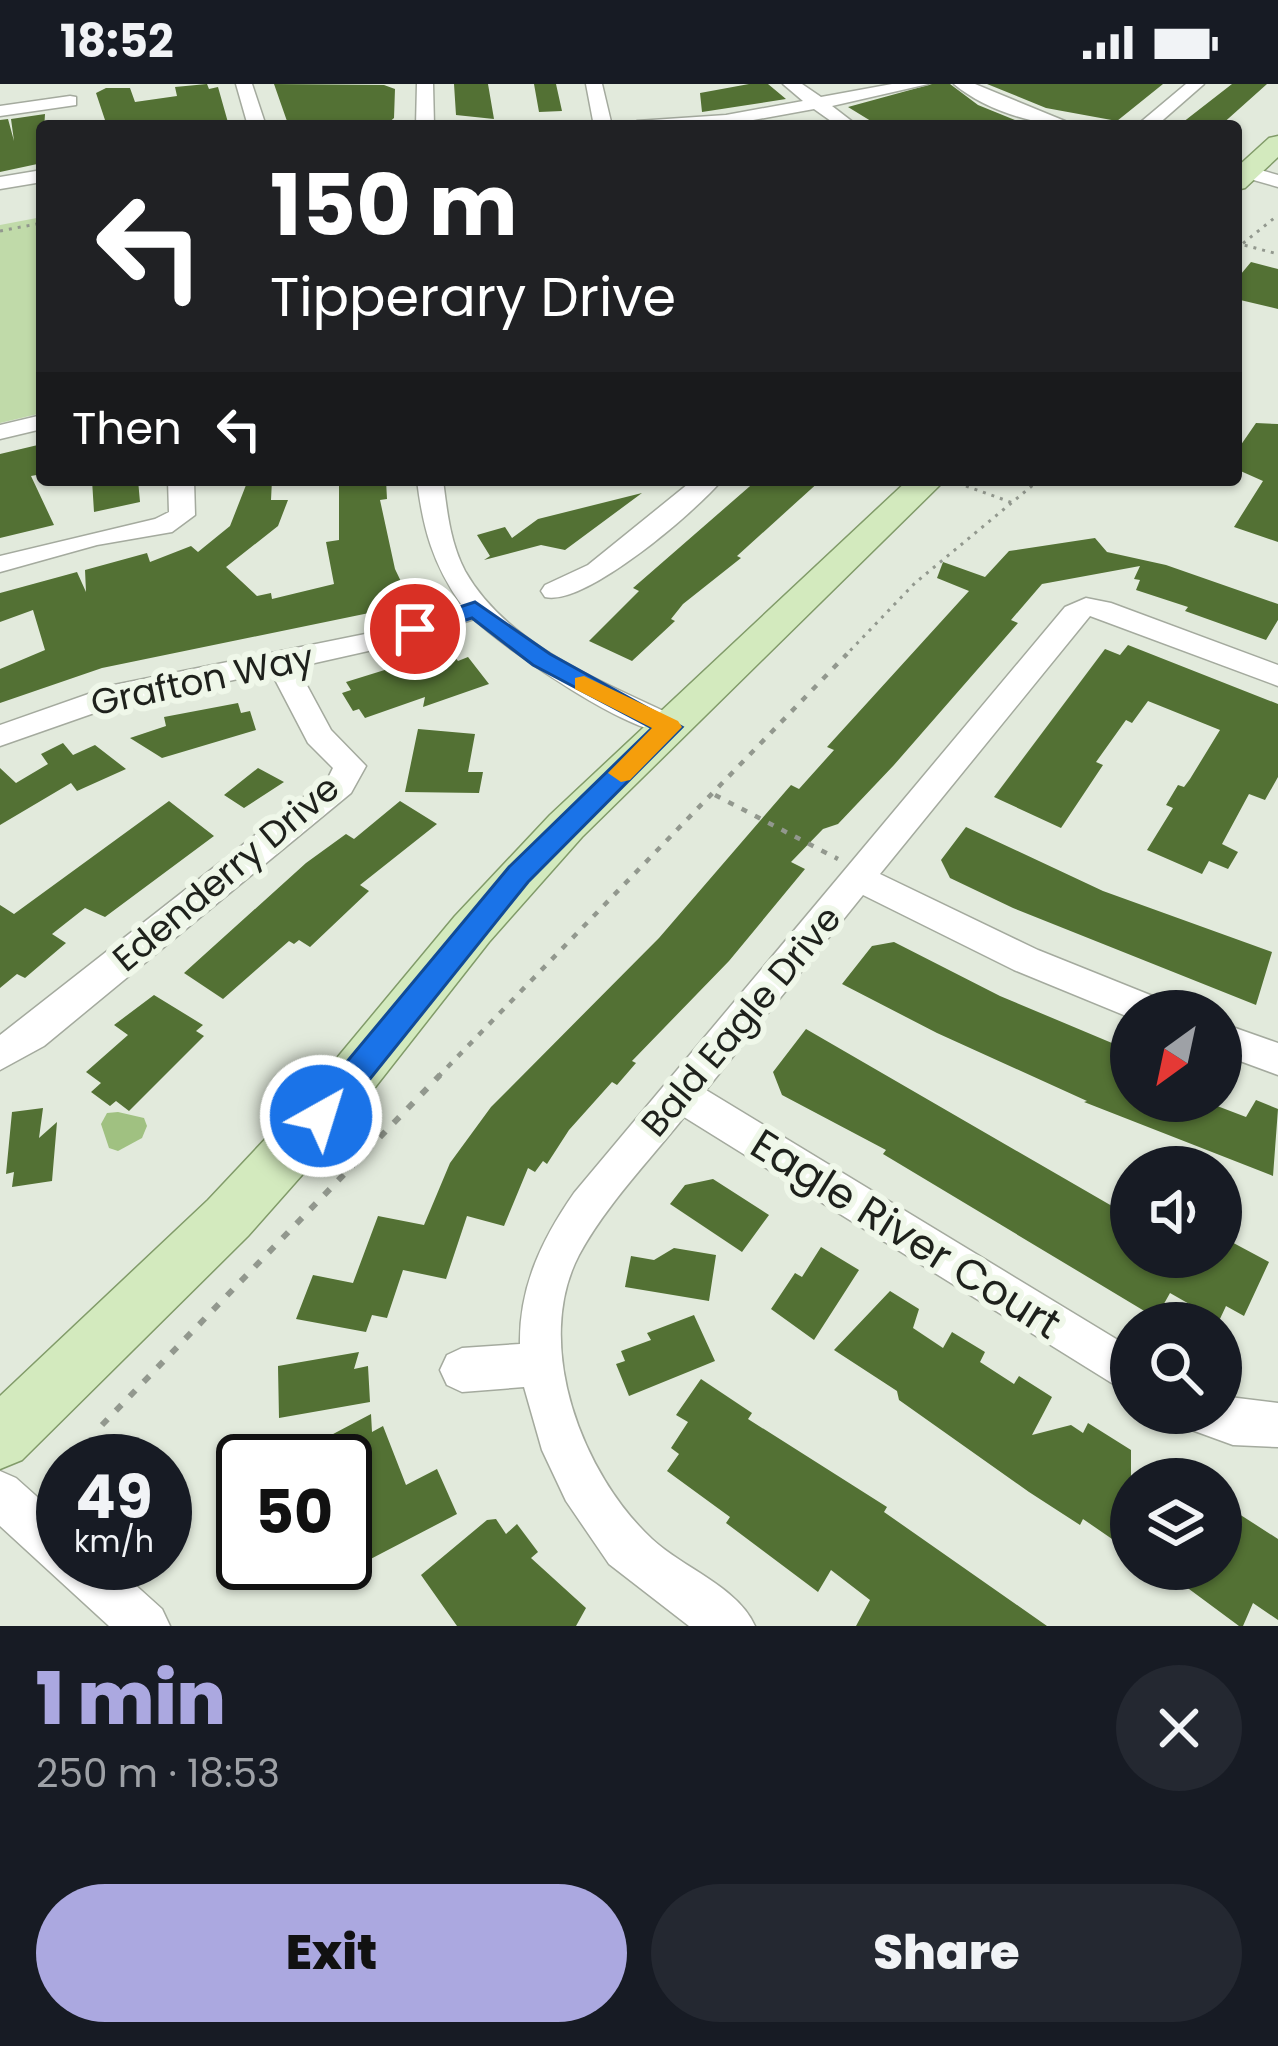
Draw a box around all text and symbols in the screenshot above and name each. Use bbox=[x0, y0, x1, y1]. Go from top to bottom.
text: 18:52 bbox=[60, 10, 174, 73]
text: 150 m bbox=[270, 147, 518, 264]
icon: left bbox=[72, 168, 228, 324]
text: Tipperary Drive bbox=[270, 259, 676, 335]
icon: left bbox=[206, 396, 272, 462]
text: Then bbox=[72, 397, 182, 460]
pin bbox=[364, 578, 466, 680]
icon: arrive bbox=[382, 596, 448, 662]
street label: Grafton Way bbox=[86, 632, 318, 728]
street label: Edenderry Drive bbox=[102, 763, 350, 983]
street label: Bald Eagle Drive bbox=[629, 895, 853, 1147]
north arrow bbox=[1110, 990, 1242, 1122]
map controls bbox=[1110, 990, 1242, 1590]
position arrow bbox=[258, 1053, 384, 1179]
street label: Eagle River Court bbox=[740, 1115, 1072, 1353]
button: sound bbox=[1110, 1146, 1242, 1278]
button: search bbox=[1110, 1302, 1242, 1434]
speed limit sign: 50 bbox=[216, 1434, 372, 1590]
text: 49 bbox=[75, 1455, 153, 1539]
button: layers bbox=[1110, 1458, 1242, 1590]
text: km/h bbox=[74, 1520, 154, 1563]
text: 1 min bbox=[36, 1648, 226, 1749]
button: close bbox=[1116, 1665, 1242, 1791]
text: 250 m · 18:53 bbox=[36, 1746, 280, 1801]
button: Exit bbox=[36, 1884, 627, 2022]
button: Share bbox=[651, 1884, 1242, 2022]

